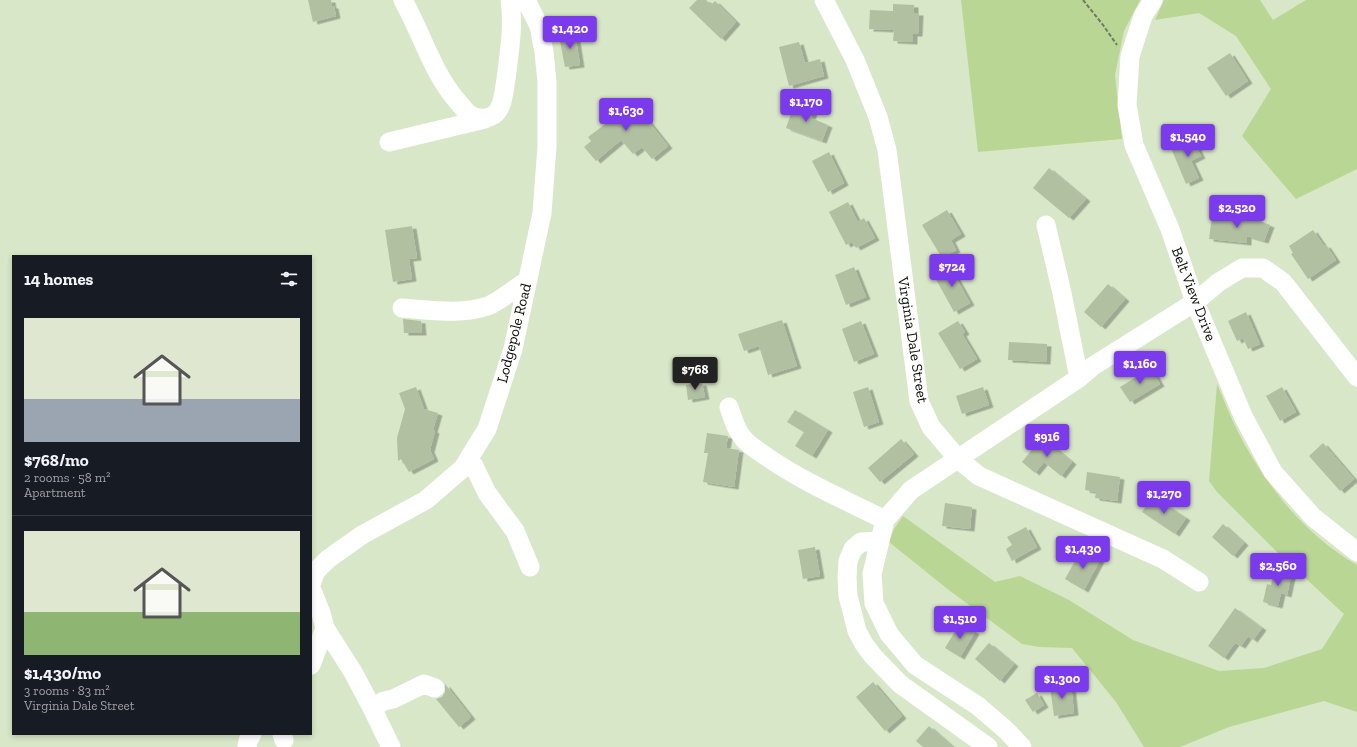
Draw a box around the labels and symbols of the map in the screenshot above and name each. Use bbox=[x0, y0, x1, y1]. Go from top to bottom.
pin: $1,420 bbox=[537, 16, 603, 50]
pin: $1,170 bbox=[773, 89, 839, 123]
pin: $1,630 bbox=[593, 98, 659, 132]
pin: $1,540 bbox=[1155, 124, 1221, 158]
pin: $2,520 bbox=[1204, 195, 1270, 229]
street label: Belt View Drive bbox=[1168, 245, 1220, 343]
pin: $724 bbox=[928, 254, 976, 288]
street label: Virginia Dale Street bbox=[894, 275, 932, 405]
street label: Lodgepole Road bbox=[493, 281, 535, 385]
pin: $1,160 bbox=[1107, 351, 1173, 385]
pin: $768 bbox=[671, 357, 719, 391]
pin: $916 bbox=[1023, 424, 1071, 458]
pin: $1,270 bbox=[1131, 481, 1197, 515]
pin: $1,430 bbox=[1050, 536, 1116, 570]
pin: $2,560 bbox=[1245, 553, 1311, 587]
pin: $1,510 bbox=[927, 606, 993, 640]
pin: $1,300 bbox=[1029, 666, 1095, 700]

